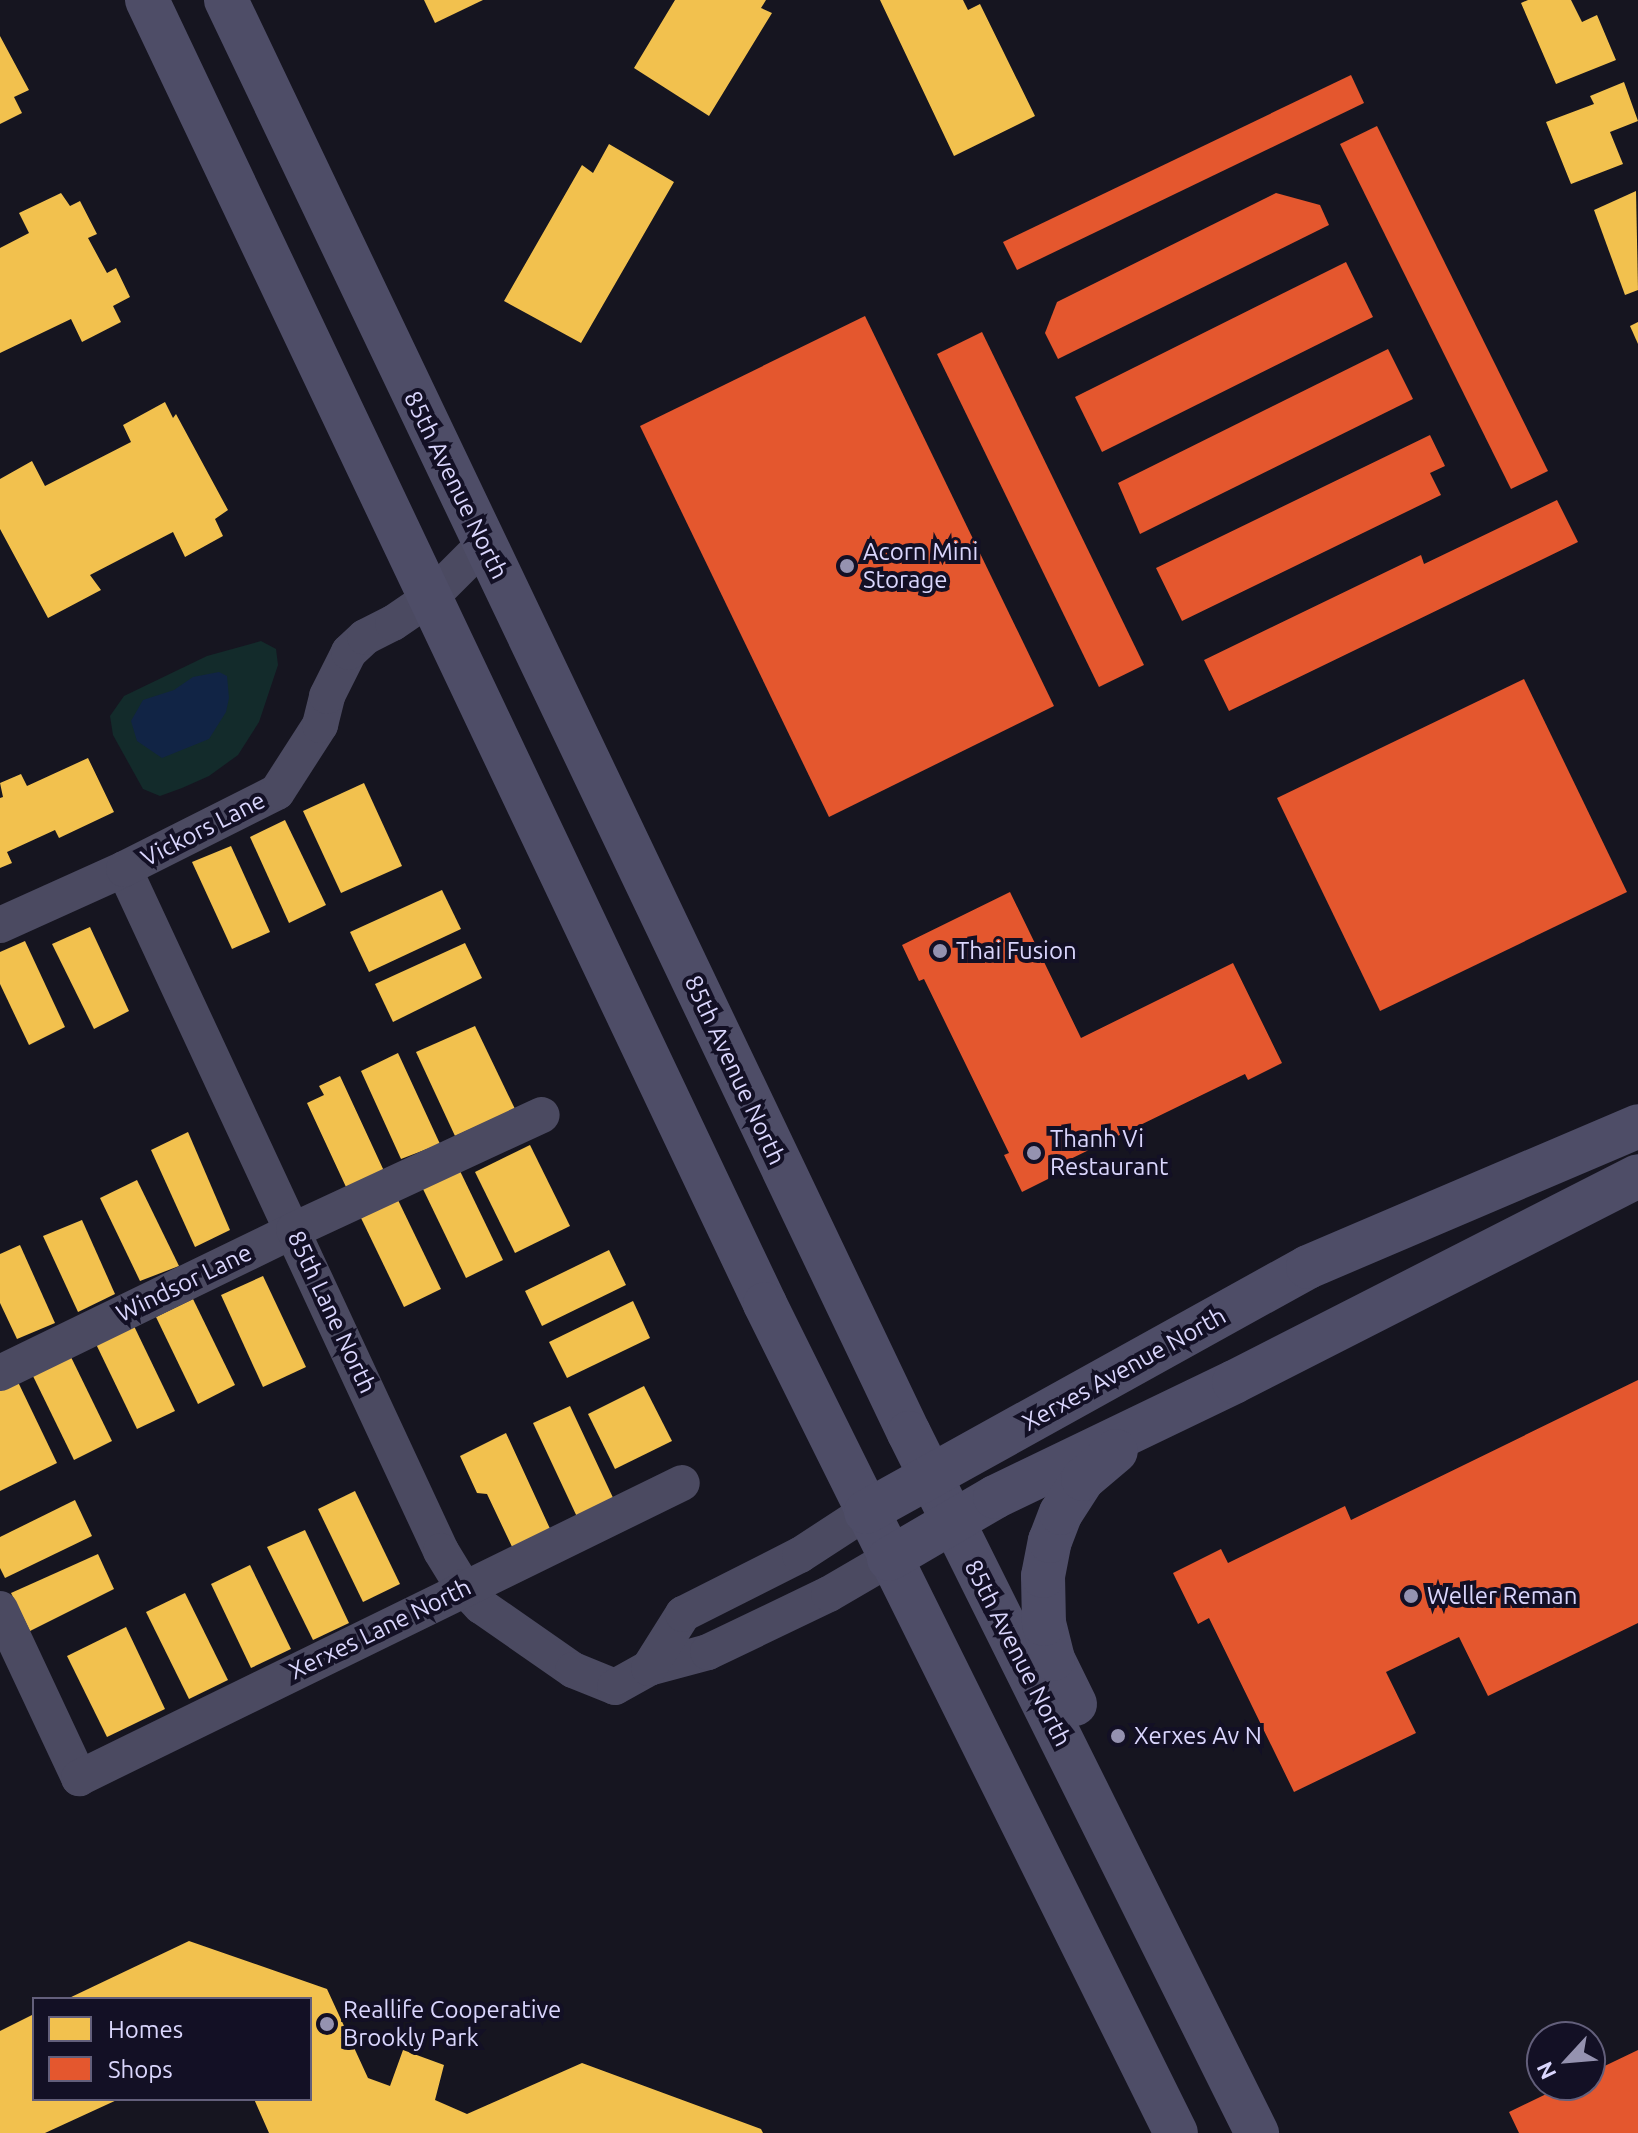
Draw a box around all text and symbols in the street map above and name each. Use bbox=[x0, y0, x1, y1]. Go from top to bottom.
street label: 85th Avenue North bbox=[398, 386, 514, 584]
place label: Acorn Mini Storage bbox=[863, 538, 978, 594]
marker: Acorn Mini Storage bbox=[838, 557, 856, 575]
street label: Vickors Lane bbox=[136, 785, 270, 873]
place label: Thai Fusion bbox=[956, 937, 1077, 965]
marker: Thai Fusion bbox=[931, 942, 949, 960]
street label: 85th Avenue North bbox=[679, 971, 791, 1169]
place label: Thanh Vi Restaurant bbox=[1050, 1125, 1169, 1181]
marker: Thanh Vi Restaurant bbox=[1025, 1144, 1043, 1162]
street label: 85th Lane North bbox=[282, 1226, 382, 1398]
street label: Windsor Lane bbox=[112, 1238, 256, 1328]
street label: Xerxes Avenue North bbox=[1017, 1301, 1231, 1437]
street label: 85th Avenue North bbox=[959, 1555, 1077, 1751]
street label: Xerxes Lane North bbox=[284, 1573, 476, 1685]
place label: Weller Reman bbox=[1427, 1582, 1577, 1610]
marker: Weller Reman bbox=[1402, 1587, 1420, 1605]
place label: Xerxes Av N bbox=[1134, 1722, 1262, 1750]
marker: Xerxes Av N bbox=[1109, 1727, 1127, 1745]
place label: Reallife Cooperative Brookly Park bbox=[343, 1996, 561, 2052]
legend bbox=[32, 1997, 312, 2101]
marker: Reallife Cooperative Brookly Park bbox=[318, 2015, 336, 2033]
text: Homes bbox=[108, 2016, 183, 2043]
north arrow bbox=[1526, 2021, 1606, 2101]
text: Shops bbox=[108, 2056, 173, 2083]
text: N bbox=[1531, 2058, 1561, 2084]

